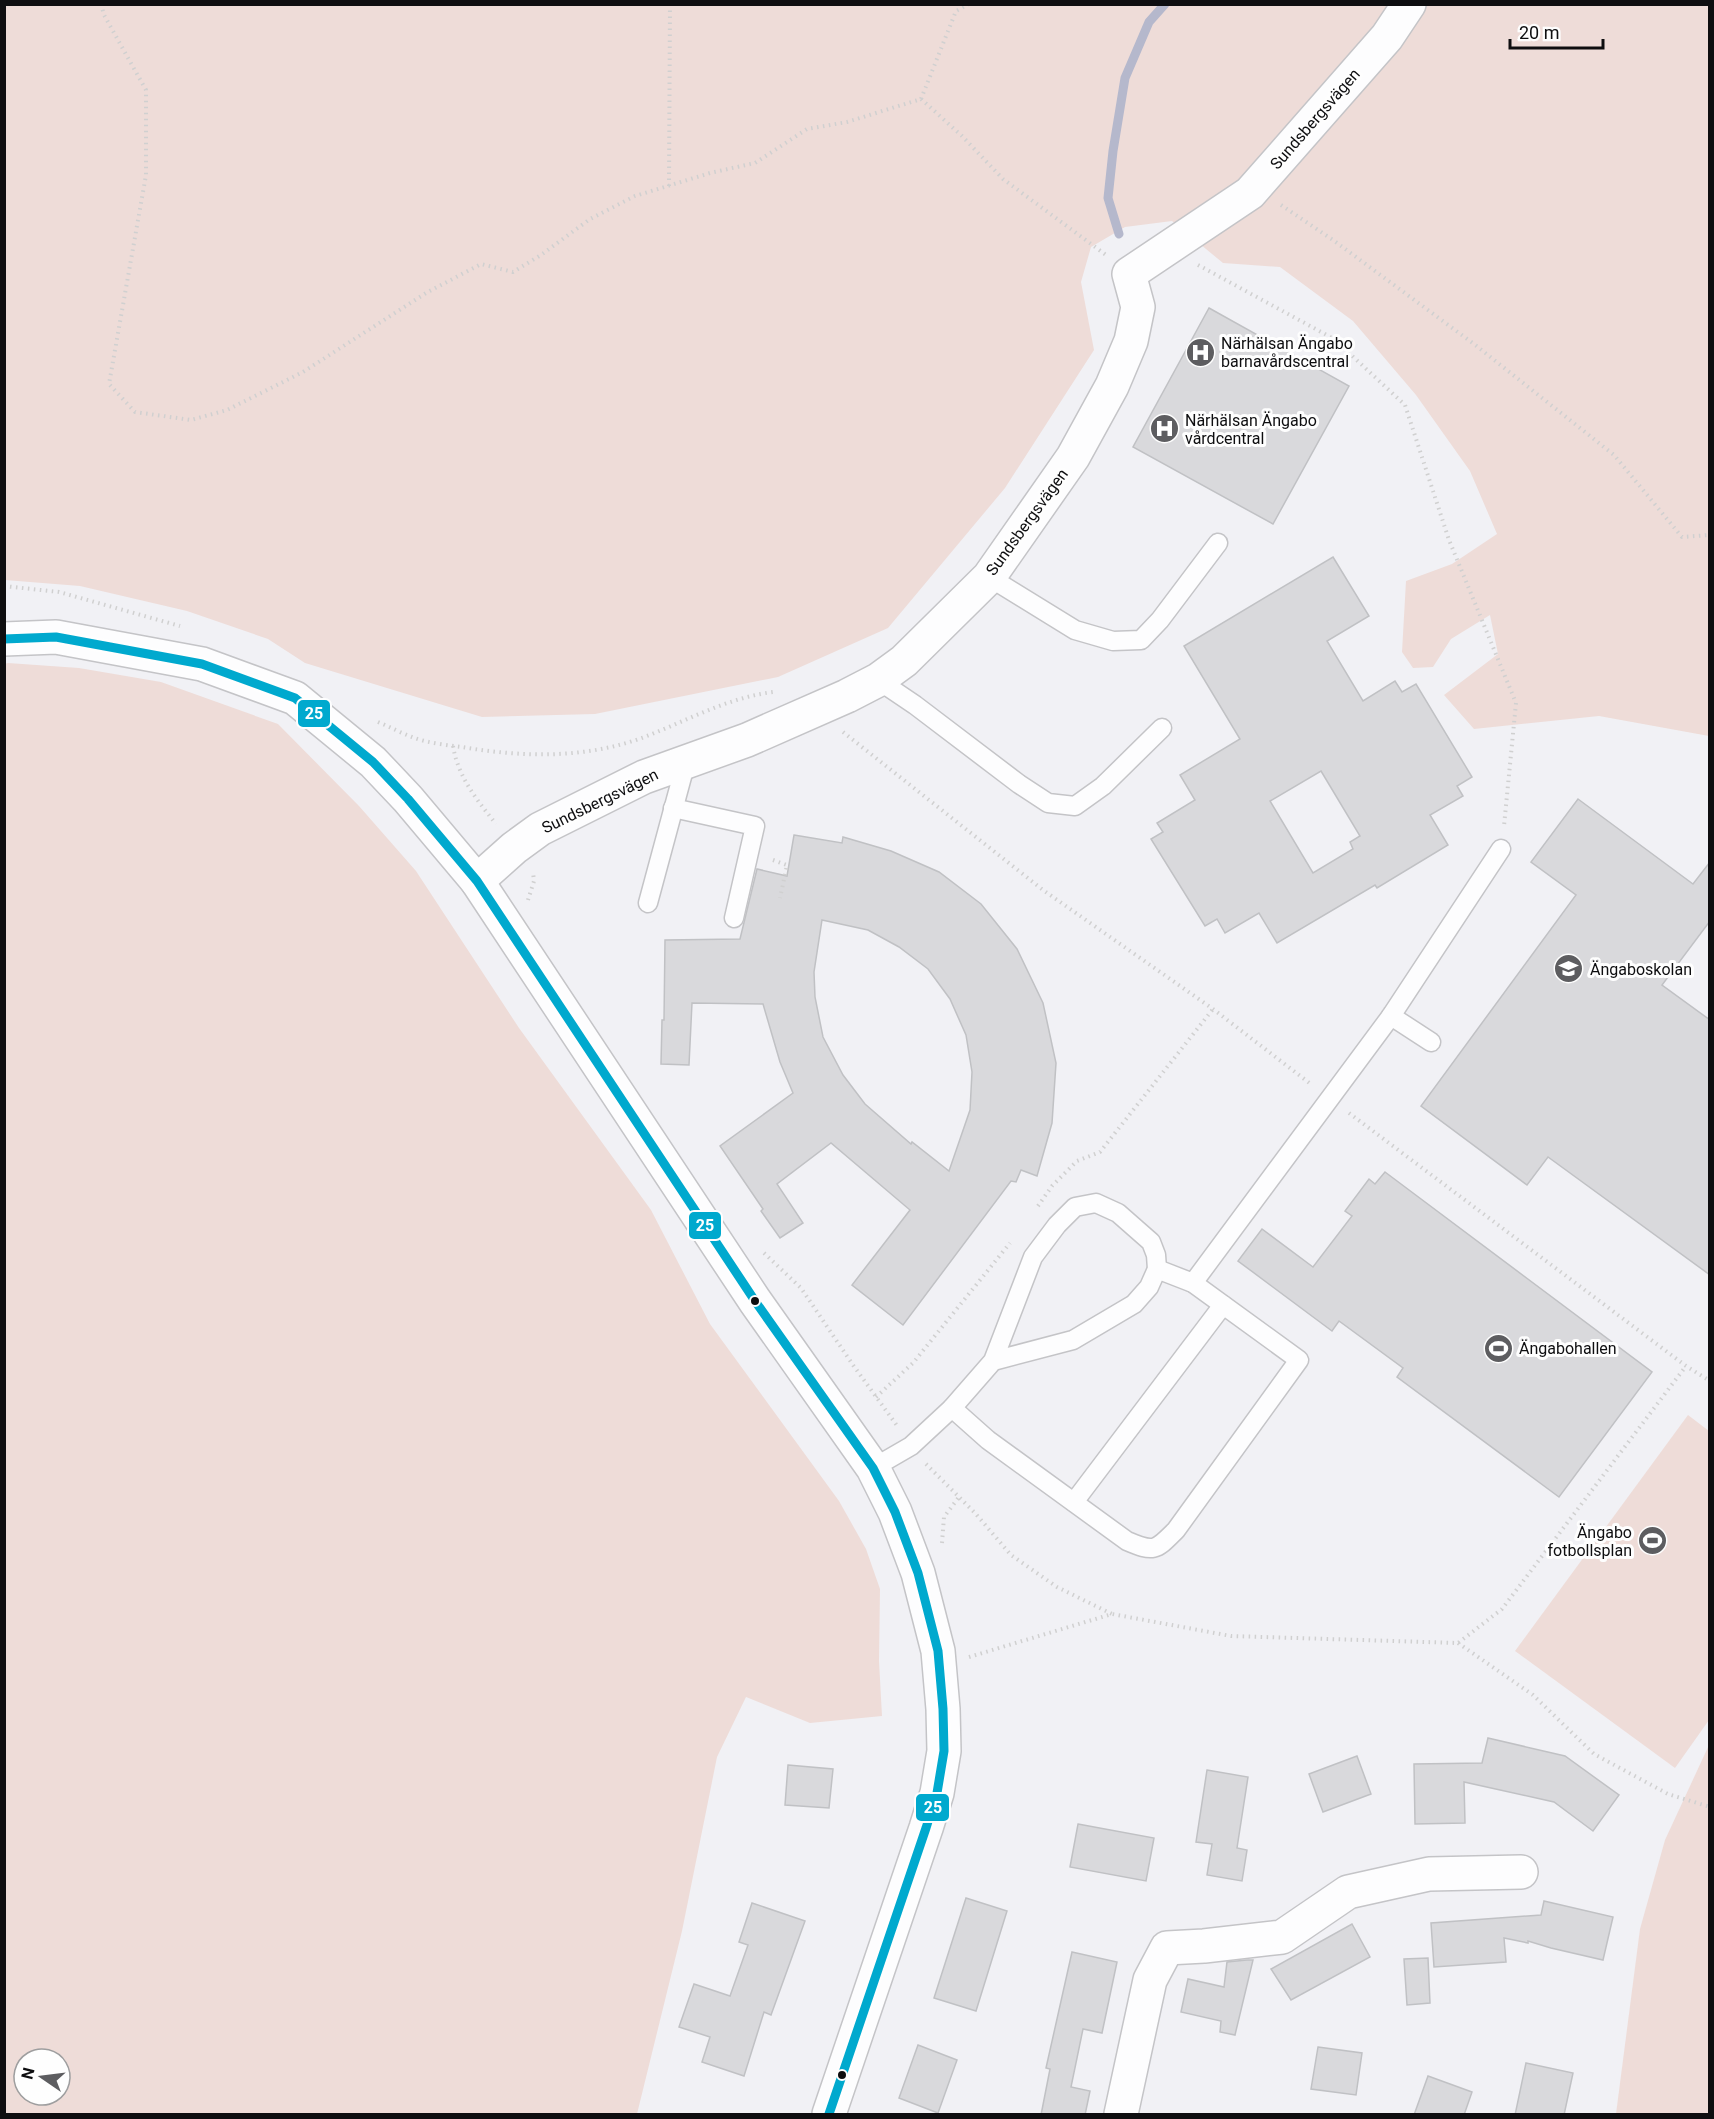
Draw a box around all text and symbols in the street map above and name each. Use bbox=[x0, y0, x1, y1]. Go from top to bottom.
scale bar bbox=[1510, 12, 1603, 50]
text: 20 m bbox=[1519, 22, 1559, 43]
street label: Sundsbergsvägen bbox=[1266, 65, 1364, 173]
place label: Närhälsan Ängabo barnavårdscentral bbox=[1221, 334, 1353, 371]
hospital icon: Närhälsan Ängabo barnavårdscentral bbox=[1184, 336, 1216, 368]
place label: Närhälsan Ängabo vårdcentral bbox=[1185, 411, 1317, 448]
hospital icon: Närhälsan Ängabo vårdcentral bbox=[1148, 413, 1180, 445]
street label: Sundsbergsvägen bbox=[982, 465, 1072, 579]
line badge: 25 bbox=[297, 699, 331, 728]
text: 25 bbox=[305, 704, 323, 723]
street label: Sundsbergsvägen bbox=[539, 765, 661, 837]
school or university icon: Ängaboskolan bbox=[1553, 953, 1585, 985]
place label: Ängaboskolan bbox=[1590, 960, 1692, 979]
line badge: 25 bbox=[688, 1211, 722, 1240]
text: 25 bbox=[696, 1216, 714, 1235]
unlabelled marker bbox=[749, 1295, 761, 1307]
sports icon: Ängabohallen bbox=[1482, 1332, 1514, 1364]
place label: Ängabohallen bbox=[1519, 1339, 1617, 1358]
place label: Ängabo fotbollsplan bbox=[1548, 1523, 1632, 1560]
sports icon: Ängabo fotbollsplan bbox=[1637, 1525, 1669, 1557]
line badge: 25 bbox=[915, 1793, 950, 1822]
text: 25 bbox=[924, 1798, 942, 1817]
north arrow bbox=[12, 2047, 72, 2107]
text: N bbox=[17, 2066, 39, 2081]
unlabelled marker bbox=[836, 2069, 848, 2081]

